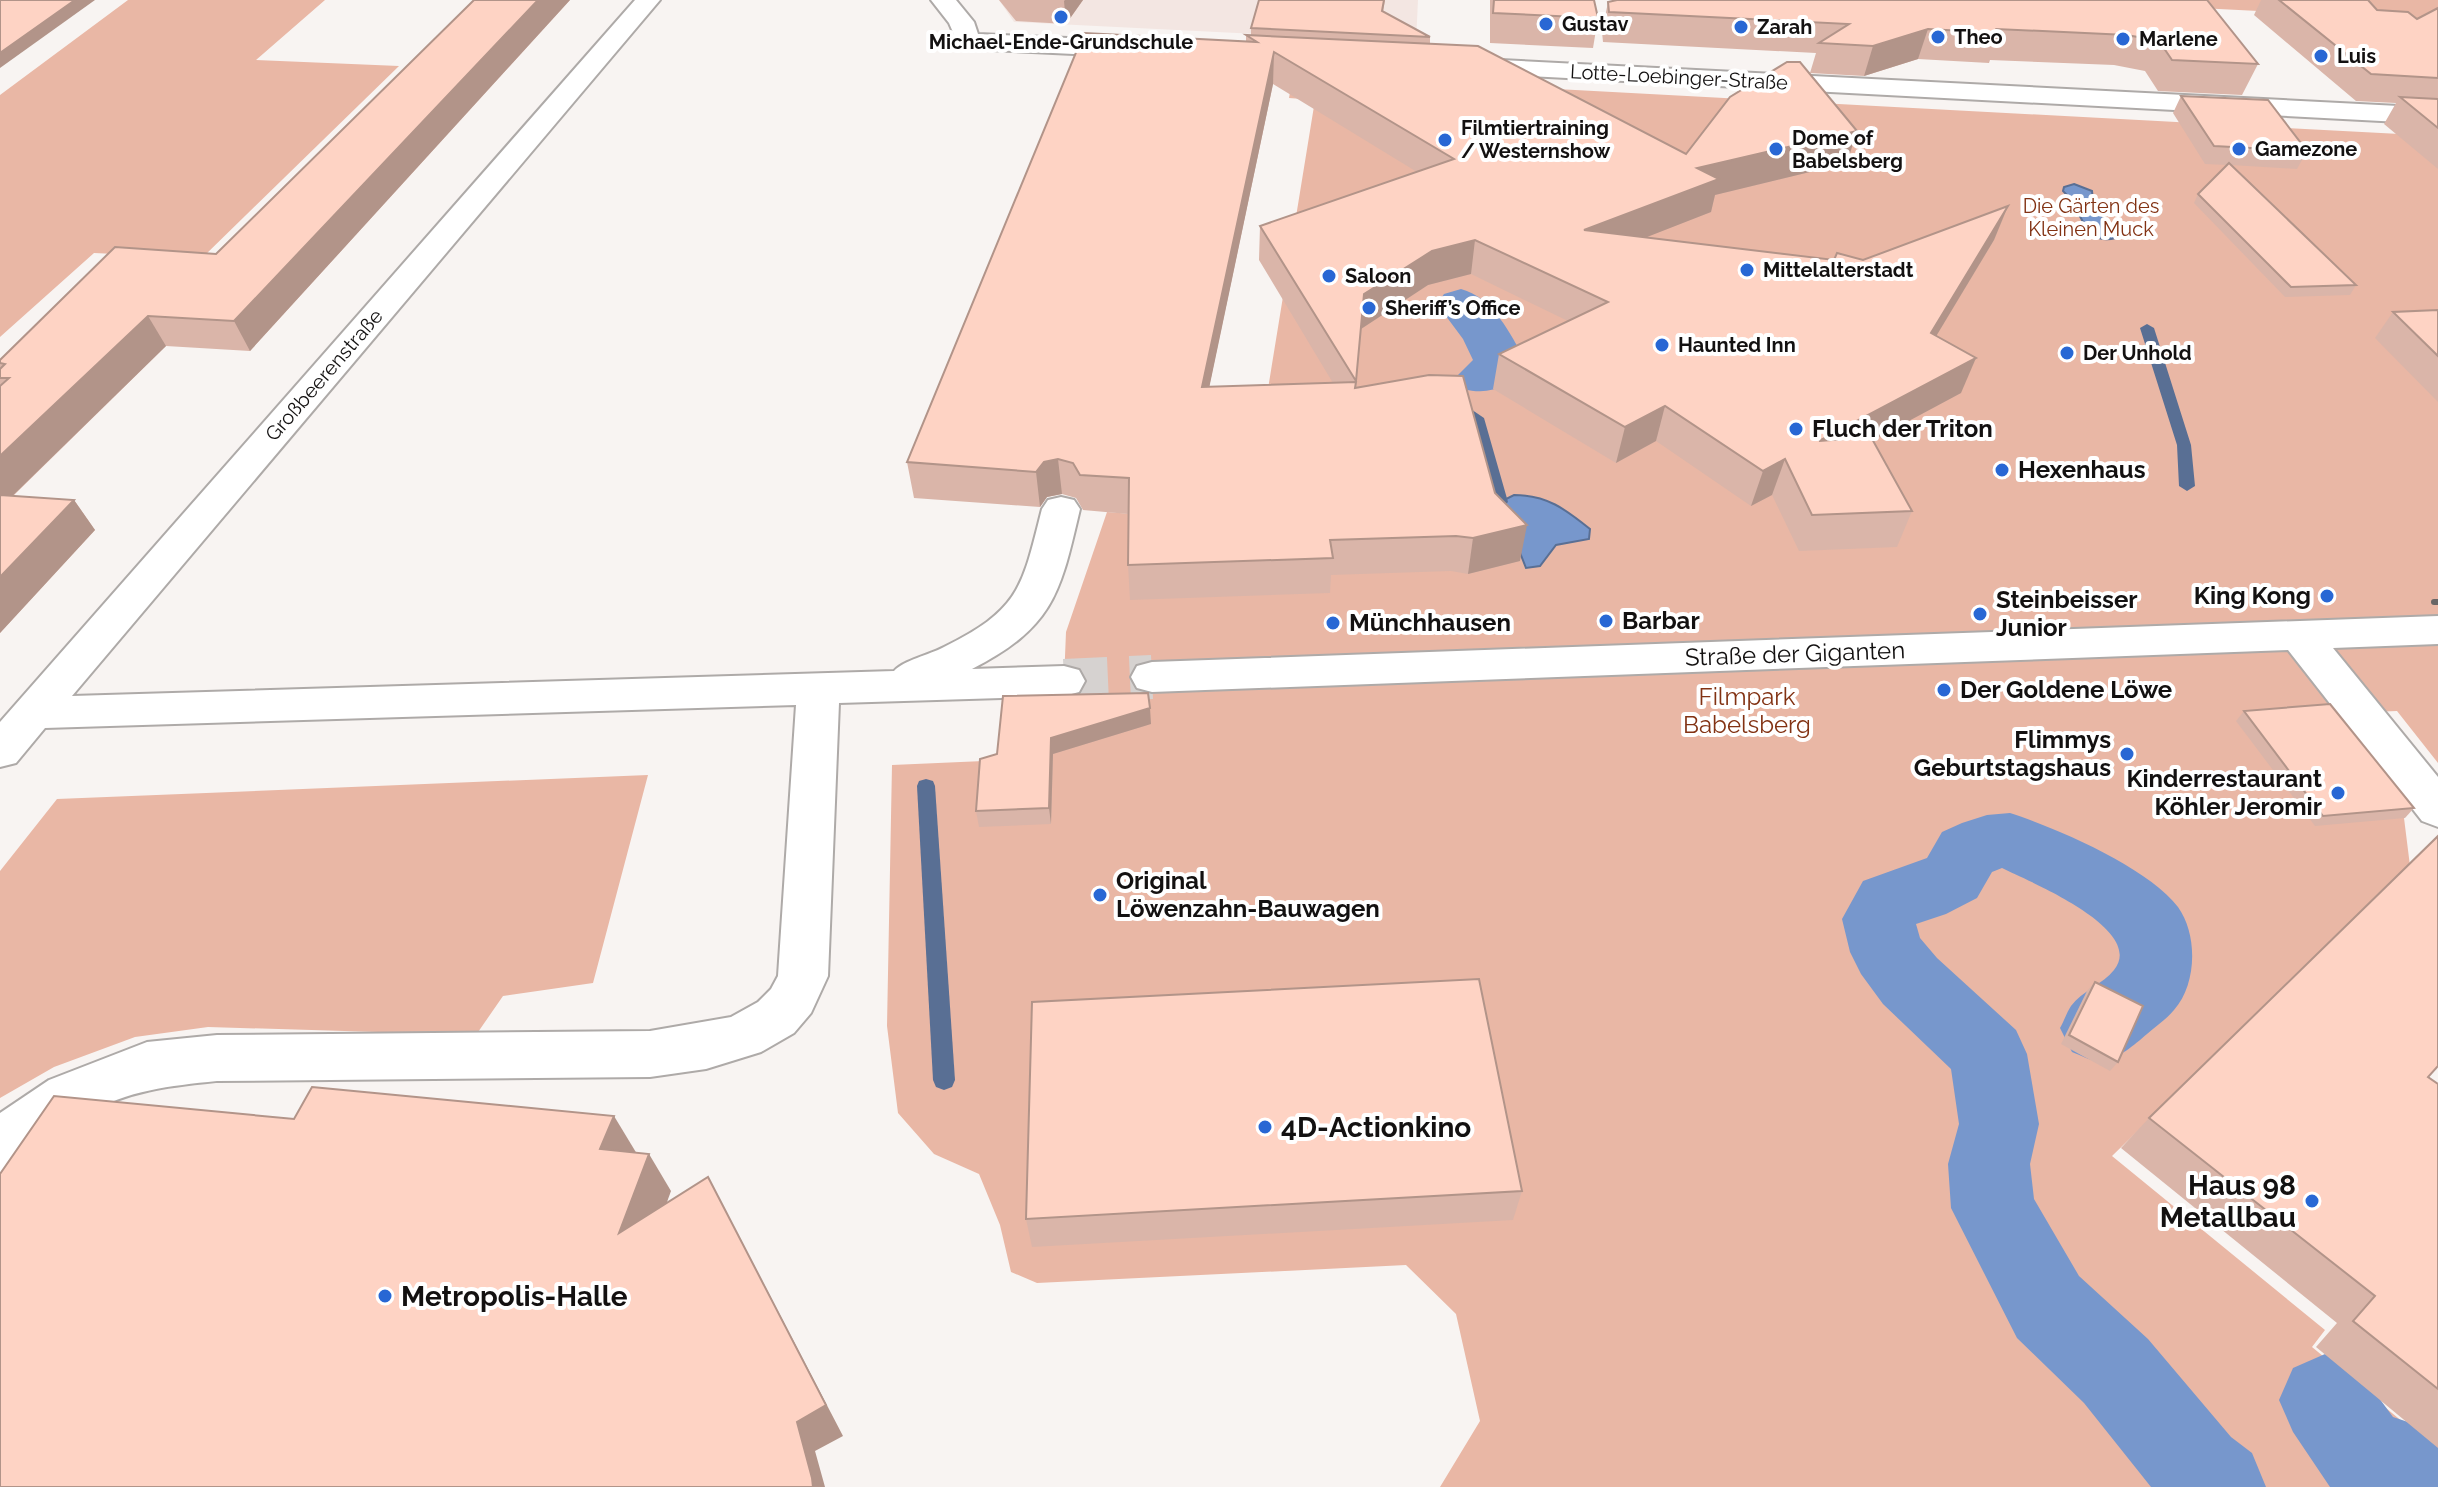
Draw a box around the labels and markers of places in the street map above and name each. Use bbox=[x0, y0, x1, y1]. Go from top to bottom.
marker: Michael-Ende-Grundschule bbox=[1052, 8, 1070, 26]
place label: Gustav bbox=[1562, 12, 1628, 36]
marker: Gustav bbox=[1537, 15, 1555, 33]
place label: Zarah bbox=[1757, 15, 1812, 39]
marker: Zarah bbox=[1732, 18, 1750, 36]
place label: Theo bbox=[1954, 25, 2003, 49]
place label: Marlene bbox=[2139, 27, 2218, 51]
marker: Theo bbox=[1929, 28, 1947, 46]
place label: Michael-Ende-Grundschule bbox=[929, 30, 1193, 54]
marker: Marlene bbox=[2114, 30, 2132, 48]
place label: Luis bbox=[2337, 44, 2376, 68]
marker: Luis bbox=[2312, 47, 2330, 65]
place label: Filmtiertraining / Westernshow bbox=[1461, 116, 1611, 163]
place label: Dome of Babelsberg bbox=[1792, 126, 1903, 173]
marker: Filmtiertraining / Westernshow bbox=[1436, 131, 1454, 149]
place label: Gamezone bbox=[2255, 137, 2357, 161]
marker: Dome of Babelsberg bbox=[1767, 140, 1785, 158]
marker: Gamezone bbox=[2230, 140, 2248, 158]
place label: Mittelalterstadt bbox=[1763, 258, 1914, 282]
marker: Mittelalterstadt bbox=[1738, 261, 1756, 279]
place label: Saloon bbox=[1345, 264, 1411, 288]
marker: Saloon bbox=[1320, 267, 1338, 285]
place label: Sheriff’s Office bbox=[1385, 296, 1520, 320]
marker: Sheriff’s Office bbox=[1360, 299, 1378, 317]
place label: Haunted Inn bbox=[1678, 333, 1796, 357]
marker: Haunted Inn bbox=[1653, 336, 1671, 354]
place label: Der Unhold bbox=[2083, 341, 2192, 365]
marker: Der Unhold bbox=[2058, 344, 2076, 362]
place label: Fluch der Triton bbox=[1812, 414, 1993, 443]
marker: Fluch der Triton bbox=[1787, 420, 1805, 438]
place label: Hexenhaus bbox=[2018, 455, 2146, 484]
marker: Hexenhaus bbox=[1993, 461, 2011, 479]
place label: King Kong bbox=[2194, 581, 2311, 610]
place label: Steinbeisser Junior bbox=[1996, 585, 2138, 642]
marker: King Kong bbox=[2318, 587, 2336, 605]
marker: Steinbeisser Junior bbox=[1971, 605, 1989, 623]
place label: Barbar bbox=[1622, 606, 1700, 635]
place label: Münchhausen bbox=[1349, 608, 1511, 637]
marker: Barbar bbox=[1597, 612, 1615, 630]
marker: Münchhausen bbox=[1324, 614, 1342, 632]
place label: Der Goldene Löwe bbox=[1960, 675, 2172, 704]
marker: Der Goldene Löwe bbox=[1935, 681, 1953, 699]
place label: Flimmys Geburtstagshaus bbox=[1914, 725, 2111, 782]
marker: Flimmys Geburtstagshaus bbox=[2118, 745, 2136, 763]
place label: Kinderrestaurant Köhler Jeromir bbox=[2126, 764, 2322, 821]
marker: Kinderrestaurant Köhler Jeromir bbox=[2329, 784, 2347, 802]
place label: Original Löwenzahn-Bauwagen bbox=[1116, 866, 1380, 923]
marker: Original Löwenzahn-Bauwagen bbox=[1091, 886, 1109, 904]
place label: 4D-Actionkino bbox=[1281, 1111, 1471, 1144]
marker: 4D-Actionkino bbox=[1256, 1118, 1274, 1136]
place label: Haus 98 Metallbau bbox=[2160, 1169, 2296, 1234]
marker: Haus 98 Metallbau bbox=[2303, 1192, 2321, 1210]
place label: Metropolis-Halle bbox=[401, 1280, 628, 1313]
marker: Metropolis-Halle bbox=[376, 1287, 394, 1305]

